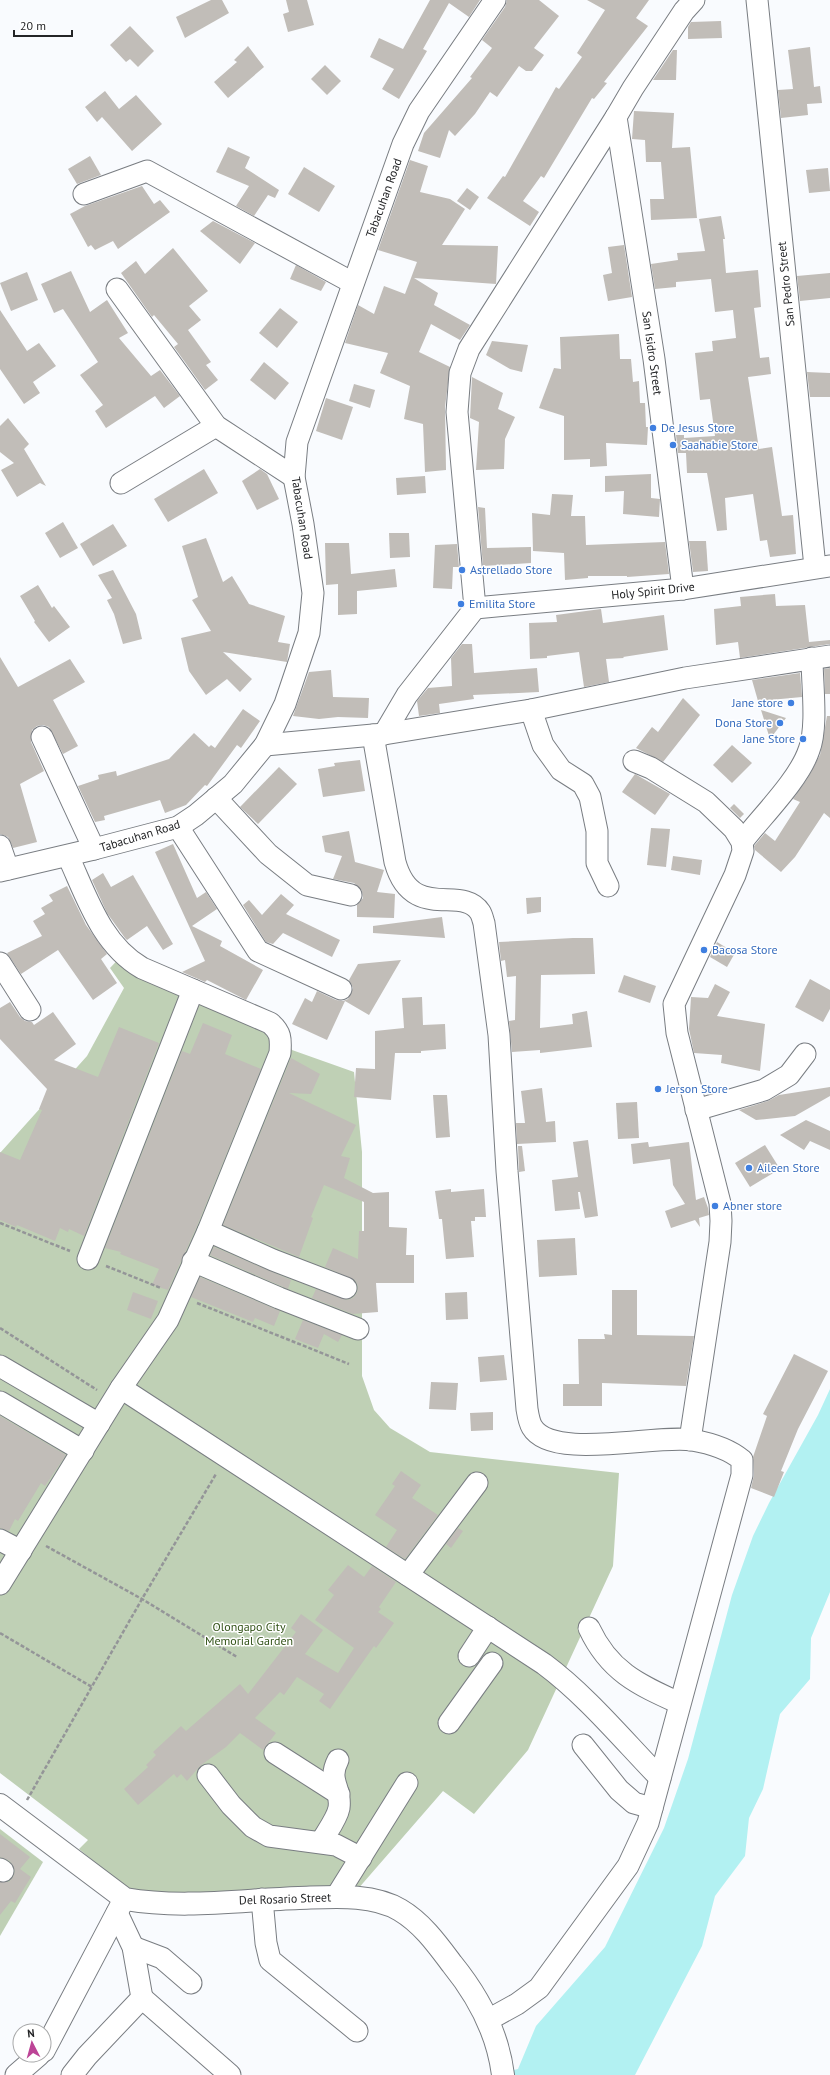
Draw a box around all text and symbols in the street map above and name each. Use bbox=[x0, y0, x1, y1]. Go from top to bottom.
scale bar bbox=[14, 12, 72, 38]
text: 20 m bbox=[20, 18, 46, 33]
street label: Tabacuhan Road bbox=[362, 156, 405, 240]
street label: San Pedro Street bbox=[774, 241, 797, 327]
street label: San Isidro Street bbox=[639, 310, 666, 396]
place label: De Jesus Store bbox=[661, 420, 734, 435]
marker: De Jesus Store bbox=[648, 423, 658, 433]
place label: Saahabie Store bbox=[681, 437, 758, 452]
marker: Saahabie Store bbox=[668, 440, 678, 450]
street label: Tabacuhan Road bbox=[289, 476, 316, 560]
place label: Astrellado Store bbox=[470, 562, 552, 577]
marker: Astrellado Store bbox=[457, 565, 467, 575]
street label: Holy Spirit Drive bbox=[610, 579, 695, 602]
place label: Emilita Store bbox=[469, 596, 535, 611]
marker: Emilita Store bbox=[456, 599, 466, 609]
place label: Jane store bbox=[731, 695, 783, 710]
marker: Jane store bbox=[786, 698, 796, 708]
place label: Dona Store bbox=[715, 715, 772, 730]
marker: Dona Store bbox=[775, 718, 785, 728]
place label: Jane Store bbox=[742, 731, 795, 746]
marker: Jane Store bbox=[798, 734, 808, 744]
street label: Tabacuhan Road bbox=[98, 816, 182, 855]
place label: Bacosa Store bbox=[712, 942, 778, 957]
marker: Bacosa Store bbox=[699, 945, 709, 955]
place label: Jerson Store bbox=[665, 1081, 728, 1096]
marker: Jerson Store bbox=[653, 1084, 663, 1094]
place label: Aileen Store bbox=[757, 1160, 820, 1175]
marker: Aileen Store bbox=[744, 1163, 754, 1173]
place label: Abner store bbox=[723, 1198, 782, 1213]
marker: Abner store bbox=[710, 1201, 720, 1211]
park label: Olongapo City Memorial Garden bbox=[205, 1619, 293, 1648]
street label: Del Rosario Street bbox=[239, 1889, 331, 1908]
north arrow bbox=[12, 2023, 52, 2063]
text: N bbox=[27, 2026, 35, 2040]

